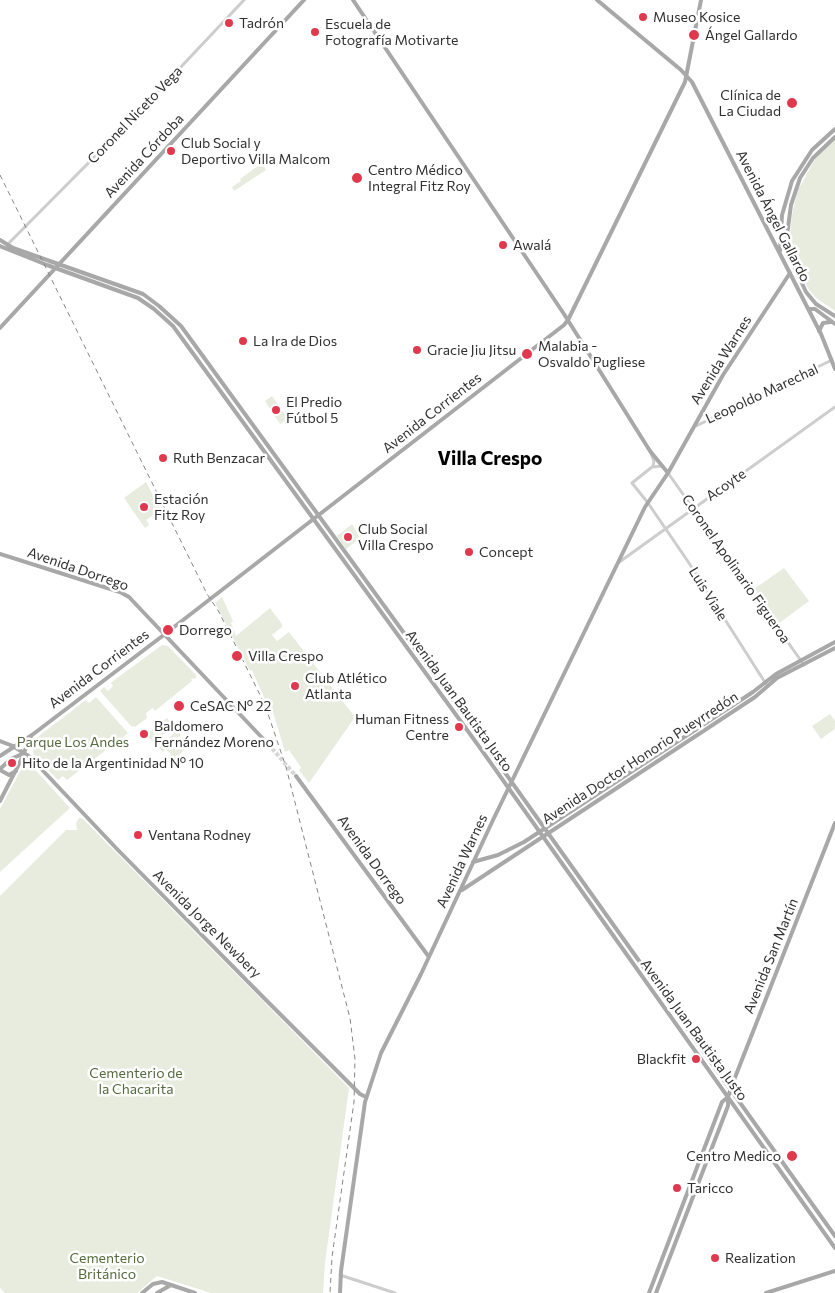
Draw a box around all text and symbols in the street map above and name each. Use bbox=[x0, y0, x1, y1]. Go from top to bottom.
place label: Museo Kosice bbox=[653, 9, 740, 25]
marker: Museo Kosice bbox=[637, 11, 649, 23]
place label: Tadrón bbox=[239, 15, 284, 31]
place label: Escuela de Fotografía Motivarte bbox=[325, 16, 458, 48]
marker: Tadrón bbox=[223, 17, 235, 29]
marker: Escuela de Fotografía Motivarte bbox=[309, 26, 321, 38]
place label: Ángel Gallardo bbox=[705, 27, 798, 43]
marker: Ángel Gallardo bbox=[687, 28, 701, 42]
street label: Coronel Niceto Vega bbox=[84, 63, 186, 167]
place label: Clínica de La Ciudad bbox=[718, 87, 781, 120]
marker: Clínica de La Ciudad bbox=[785, 96, 799, 110]
street label: Avenida Córdoba bbox=[101, 111, 187, 201]
place label: Club Social y Deportivo Villa Malcom bbox=[181, 135, 330, 168]
marker: Club Social y Deportivo Villa Malcom bbox=[165, 145, 177, 157]
street label: Avenida Ángel Gallardo bbox=[732, 147, 814, 285]
place label: Centro Médico Integral Fitz Roy bbox=[368, 162, 471, 194]
marker: Centro Médico Integral Fitz Roy bbox=[350, 171, 364, 185]
place label: Awalá bbox=[513, 237, 551, 253]
marker: Awalá bbox=[497, 239, 509, 251]
street label: Avenida Warnes bbox=[687, 313, 755, 407]
place label: La Ira de Dios bbox=[253, 333, 337, 349]
marker: La Ira de Dios bbox=[237, 335, 249, 347]
place label: Malabia - Osvaldo Pugliese bbox=[538, 338, 645, 371]
place label: Gracie Jiu Jitsu bbox=[427, 342, 516, 358]
marker: Gracie Jiu Jitsu bbox=[411, 344, 423, 356]
marker: Malabia - Osvaldo Pugliese bbox=[520, 347, 534, 361]
street label: Leopoldo Marechal bbox=[703, 361, 821, 427]
street label: Avenida Corrientes bbox=[379, 369, 485, 457]
place label: El Predio Fútbol 5 bbox=[286, 394, 342, 427]
marker: El Predio Fútbol 5 bbox=[270, 404, 282, 416]
district label: Villa Crespo bbox=[438, 448, 542, 470]
place label: Ruth Benzacar bbox=[173, 450, 265, 466]
marker: Ruth Benzacar bbox=[157, 452, 169, 464]
street label: Acoyte bbox=[703, 465, 749, 505]
place label: Estación Fitz Roy bbox=[154, 491, 209, 524]
street label: Coronel Apolinario Figueroa bbox=[678, 491, 794, 647]
marker: Estación Fitz Roy bbox=[138, 501, 150, 513]
place label: Club Social Villa Crespo bbox=[358, 521, 434, 554]
marker: Club Social Villa Crespo bbox=[342, 531, 354, 543]
street label: Avenida Dorrego bbox=[25, 544, 131, 594]
place label: Concept bbox=[479, 544, 533, 560]
marker: Concept bbox=[463, 546, 475, 558]
street label: Luis Viale bbox=[685, 564, 731, 624]
place label: Dorrego bbox=[179, 622, 232, 638]
marker: Dorrego bbox=[161, 623, 175, 637]
street label: Avenida Corrientes bbox=[46, 626, 152, 712]
street label: Avenida Juan Bautista Justo bbox=[402, 627, 516, 775]
place label: Villa Crespo bbox=[248, 648, 324, 664]
marker: Villa Crespo bbox=[230, 649, 244, 663]
place label: Club Atlético Atlanta bbox=[305, 670, 387, 702]
marker: Club Atlético Atlanta bbox=[289, 680, 301, 692]
street label: Avenida Doctor Honorio Pueyrredón bbox=[539, 688, 741, 828]
place label: CeSAC Nº 22 bbox=[190, 698, 271, 714]
marker: CeSAC Nº 22 bbox=[172, 699, 186, 713]
place label: Human Fitness Centre bbox=[355, 711, 449, 744]
place label: Baldomero Fernández Moreno bbox=[154, 718, 274, 750]
marker: Human Fitness Centre bbox=[453, 721, 465, 733]
marker: Baldomero Fernández Moreno bbox=[138, 728, 150, 740]
park label: Parque Los Andes bbox=[17, 734, 129, 750]
place label: Hito de la Argentinidad Nº 10 bbox=[22, 755, 204, 771]
marker: Hito de la Argentinidad Nº 10 bbox=[6, 757, 18, 769]
street label: Avenida Dorrego bbox=[334, 812, 410, 908]
street label: Avenida Warnes bbox=[433, 812, 491, 910]
place label: Ventana Rodney bbox=[148, 827, 251, 843]
marker: Ventana Rodney bbox=[132, 829, 144, 841]
street label: Avenida Jorge Newbery bbox=[149, 866, 265, 982]
street label: Avenida San Martín bbox=[740, 896, 802, 1016]
street label: Avenida Juan Bautista Justo bbox=[637, 956, 751, 1104]
place label: Blackfit bbox=[637, 1051, 686, 1067]
marker: Blackfit bbox=[690, 1053, 702, 1065]
park label: Cementerio de la Chacarita bbox=[89, 1065, 183, 1098]
place label: Centro Medico bbox=[686, 1148, 781, 1164]
marker: Centro Medico bbox=[785, 1149, 799, 1163]
place label: Taricco bbox=[687, 1180, 733, 1196]
marker: Taricco bbox=[671, 1182, 683, 1194]
park label: Cementerio Británico bbox=[69, 1250, 145, 1282]
place label: Realization bbox=[725, 1250, 796, 1266]
marker: Realization bbox=[709, 1252, 721, 1264]

